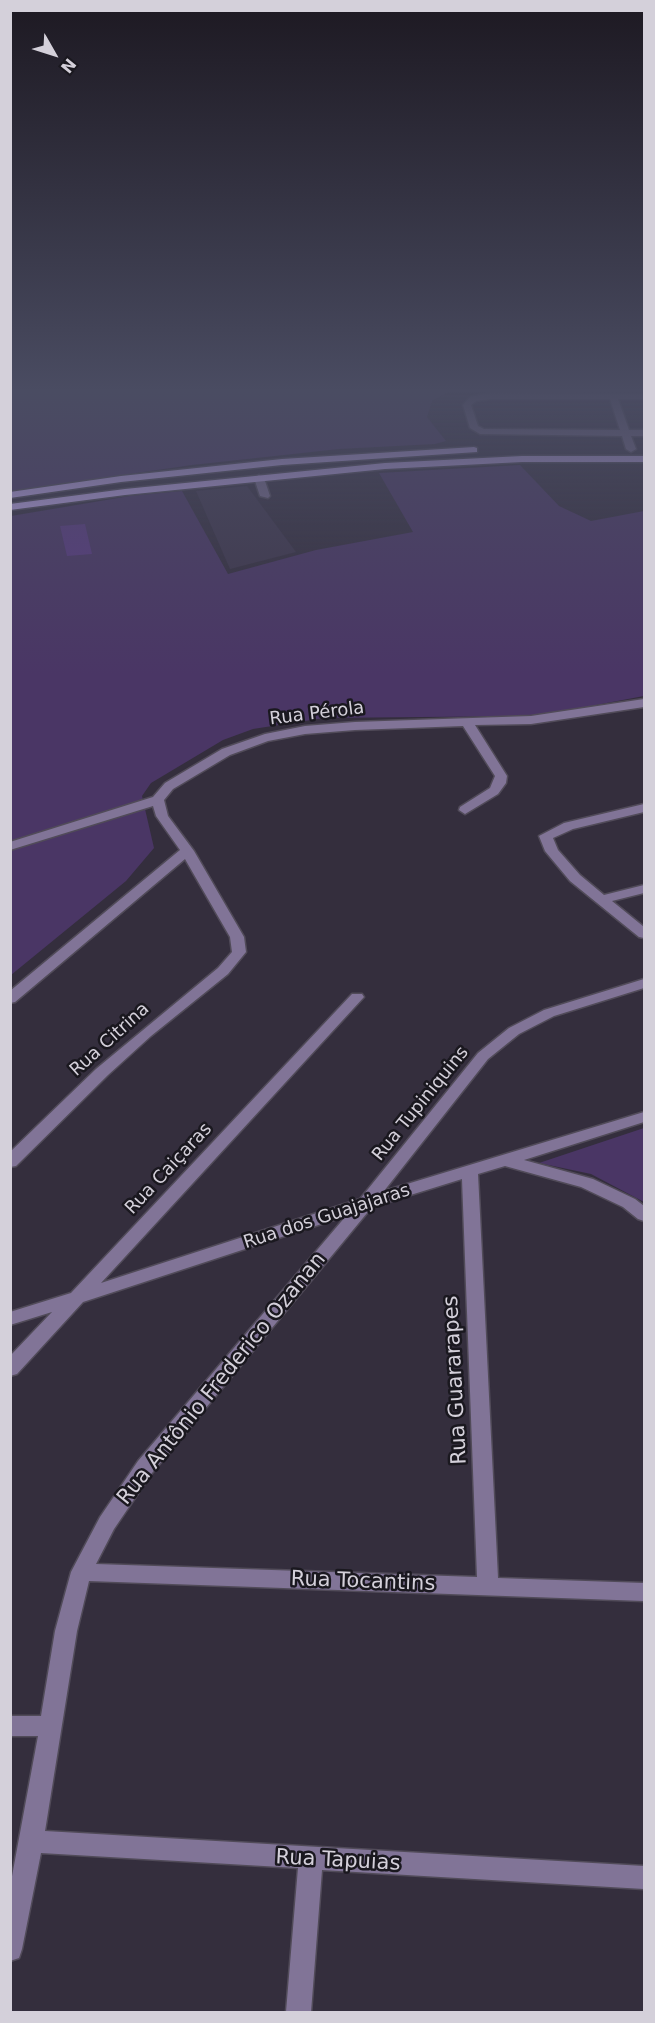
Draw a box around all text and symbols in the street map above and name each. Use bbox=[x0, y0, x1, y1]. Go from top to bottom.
north arrow bbox=[24, 24, 84, 84]
text: N bbox=[57, 54, 80, 77]
street label: Rua Pérola bbox=[268, 697, 366, 731]
street label: Rua Citrina bbox=[66, 999, 154, 1081]
street label: Rua Tupiniquins bbox=[368, 1042, 474, 1166]
street label: Rua Caiçaras bbox=[121, 1119, 217, 1219]
street label: Rua dos Guajajaras bbox=[241, 1180, 413, 1254]
street label: Rua Antônio Frederico Ozanan bbox=[112, 1248, 332, 1510]
street label: Rua Guararapes bbox=[439, 1295, 473, 1465]
street label: Rua Tocantins bbox=[290, 1567, 436, 1597]
street label: Rua Tapuias bbox=[275, 1845, 401, 1877]

